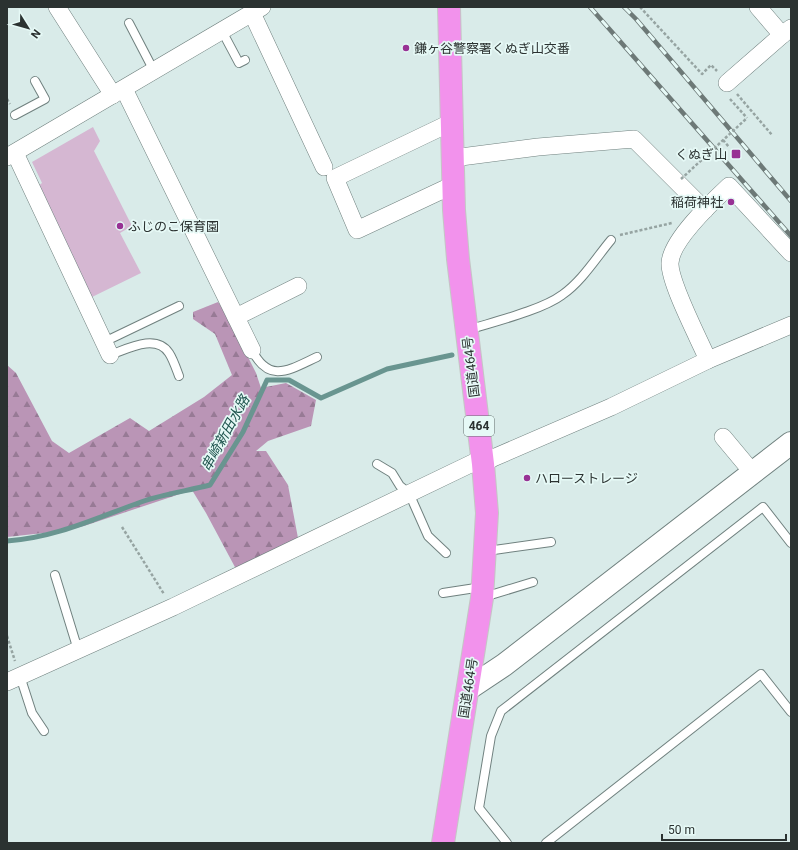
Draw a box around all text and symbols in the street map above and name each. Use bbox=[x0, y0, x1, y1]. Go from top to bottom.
north arrow bbox=[8, 8, 48, 48]
text: N bbox=[28, 27, 43, 41]
place label: 鎌ヶ谷警察署くぬぎ山交番 bbox=[414, 41, 570, 56]
marker: 鎌ヶ谷警察署くぬぎ山交番 bbox=[401, 43, 411, 53]
place label: くぬぎ山 bbox=[675, 147, 727, 162]
marker: くぬぎ山 bbox=[730, 148, 742, 160]
place label: 稲荷神社 bbox=[671, 195, 723, 210]
marker: 稲荷神社 bbox=[726, 197, 736, 207]
place label: ふじのこ保育園 bbox=[128, 219, 219, 234]
marker: ふじのこ保育園 bbox=[115, 221, 125, 231]
street label: 国道464号 bbox=[460, 336, 482, 398]
water label: 串崎新田水路 bbox=[198, 392, 253, 474]
road number: 464 bbox=[464, 416, 494, 436]
place label: ハローストレージ bbox=[535, 471, 638, 486]
marker: ハローストレージ bbox=[522, 473, 532, 483]
street label: 国道464号 bbox=[456, 657, 480, 719]
scale bar bbox=[662, 816, 786, 842]
text: 50 m bbox=[668, 823, 695, 837]

